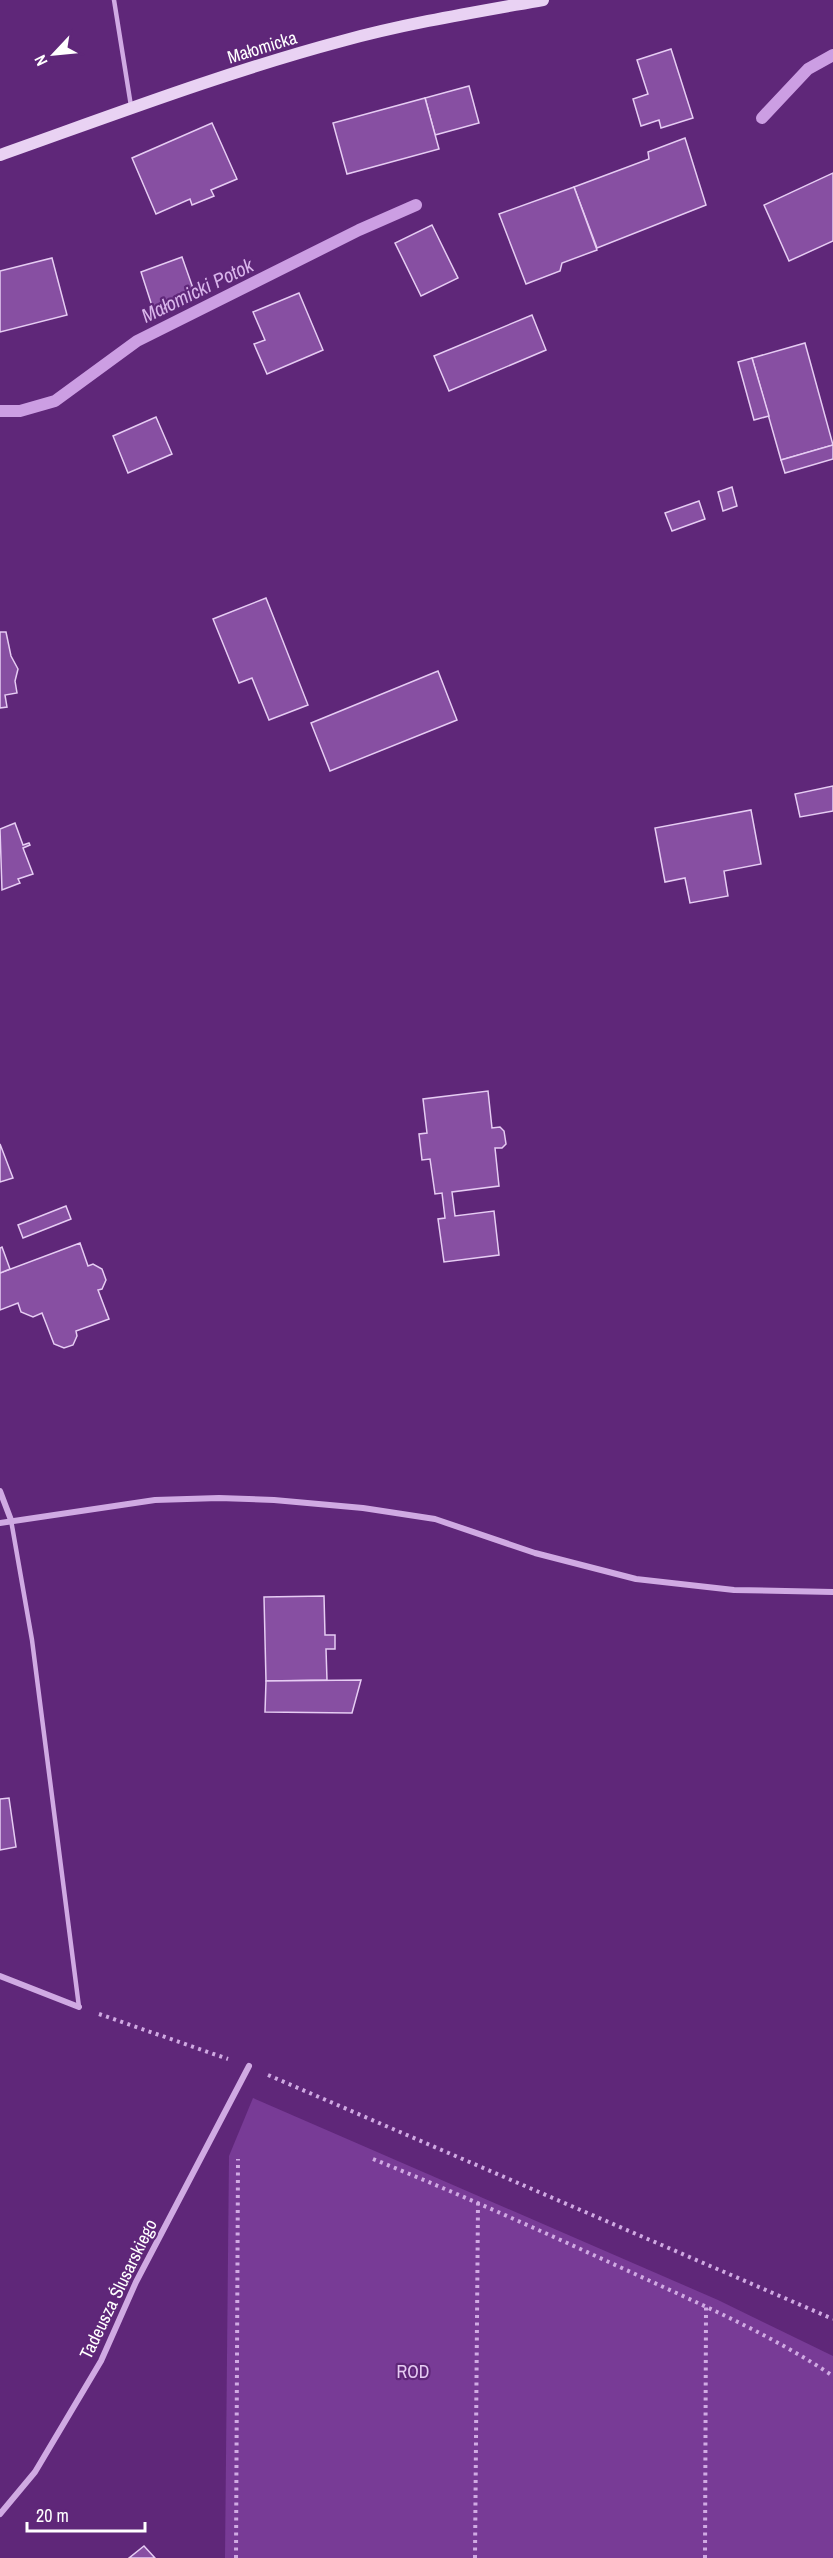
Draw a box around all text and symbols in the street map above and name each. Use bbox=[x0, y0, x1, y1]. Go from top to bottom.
north arrow bbox=[24, 24, 84, 84]
street label: Małomicka bbox=[224, 25, 300, 69]
text: N bbox=[29, 51, 52, 70]
water label: Małomicki Potok bbox=[137, 251, 258, 329]
street label: Tadeusza Ślusarskiego bbox=[73, 2215, 163, 2363]
park label: ROD bbox=[397, 2359, 429, 2384]
scale bar bbox=[27, 2495, 146, 2533]
text: 20 m bbox=[36, 2503, 69, 2528]

